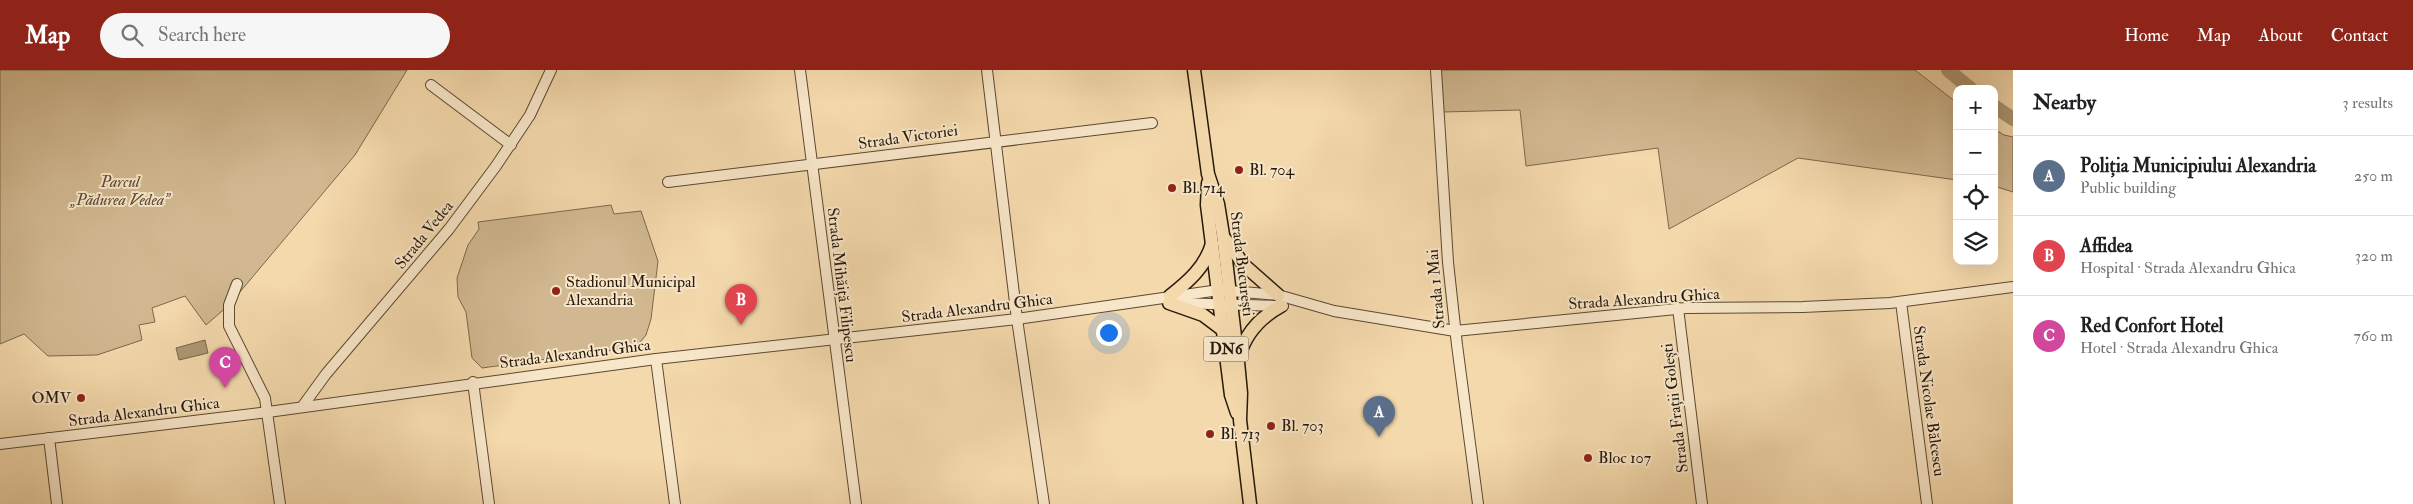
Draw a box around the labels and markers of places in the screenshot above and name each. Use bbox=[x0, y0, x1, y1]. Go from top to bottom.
place label: Bl. 704 bbox=[1249, 160, 1295, 180]
marker: Bl. 704 bbox=[1233, 164, 1245, 176]
place label: Bl. 714 bbox=[1182, 178, 1226, 198]
marker: Bl. 714 bbox=[1166, 182, 1178, 194]
place label: Stadionul Municipal Alexandria bbox=[565, 272, 696, 310]
pin: B bbox=[725, 284, 757, 325]
marker: Stadionul Municipal Alexandria bbox=[550, 285, 562, 297]
pin: C bbox=[209, 347, 241, 388]
place label: OMV bbox=[31, 388, 72, 408]
marker: OMV bbox=[75, 392, 87, 404]
pin: A bbox=[1363, 396, 1395, 437]
place label: Bl. 703 bbox=[1281, 416, 1324, 436]
marker: Bl. 703 bbox=[1265, 420, 1277, 432]
place label: Bl. 713 bbox=[1220, 424, 1260, 444]
marker: Bl. 713 bbox=[1204, 428, 1216, 440]
place label: Bloc 107 bbox=[1598, 448, 1652, 468]
marker: Bloc 107 bbox=[1582, 452, 1594, 464]

